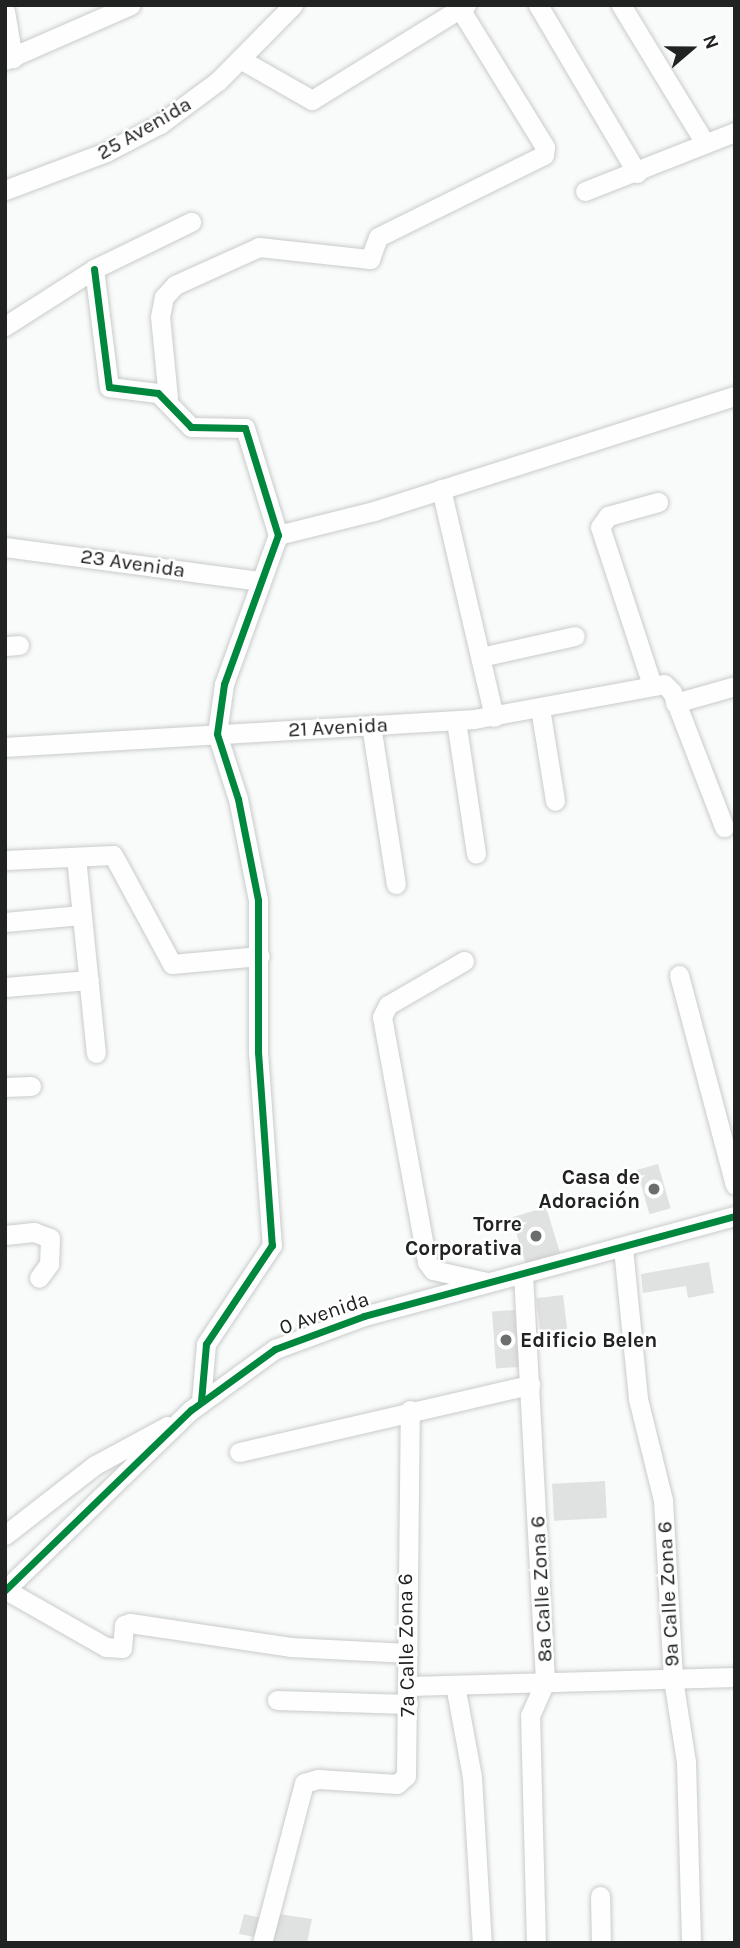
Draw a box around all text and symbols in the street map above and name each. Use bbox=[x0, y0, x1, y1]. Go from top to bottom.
north arrow bbox=[656, 14, 726, 84]
text: N bbox=[698, 32, 723, 52]
street label: 25 Avenida bbox=[92, 91, 196, 165]
street label: 23 Avenida bbox=[79, 543, 187, 583]
street label: 21 Avenida bbox=[287, 712, 389, 742]
place label: Casa de Adoración bbox=[539, 1164, 640, 1214]
marker: Casa de Adoración bbox=[646, 1181, 662, 1197]
place label: Torre Corporativa bbox=[405, 1211, 522, 1261]
marker: Torre Corporativa bbox=[528, 1228, 544, 1244]
street label: 0 Avenida bbox=[276, 1286, 372, 1340]
place label: Edificio Belen bbox=[520, 1327, 657, 1353]
marker: Edificio Belen bbox=[498, 1332, 514, 1348]
street label: 8a Calle Zona 6 bbox=[525, 1515, 557, 1663]
street label: 9a Calle Zona 6 bbox=[652, 1521, 684, 1667]
street label: 7a Calle Zona 6 bbox=[392, 1573, 420, 1717]

